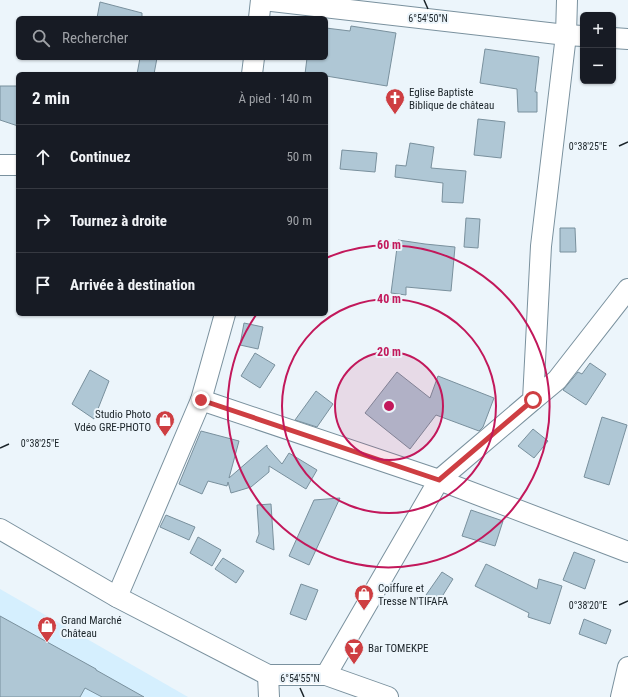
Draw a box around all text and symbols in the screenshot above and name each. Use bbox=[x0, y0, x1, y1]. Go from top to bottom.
map controls bbox=[580, 12, 616, 84]
button: + bbox=[580, 12, 616, 48]
text: 6°54'50"N bbox=[408, 13, 448, 24]
search box bbox=[16, 16, 328, 60]
icon: search bbox=[30, 27, 52, 49]
text: Rechercher bbox=[62, 29, 128, 47]
button: − bbox=[580, 48, 616, 84]
place label: Eglise Baptiste Biblique de château bbox=[409, 86, 494, 112]
church icon: Eglise Baptiste Biblique de château bbox=[384, 87, 406, 115]
text: 2 min bbox=[32, 88, 70, 108]
text: À pied · 140 m bbox=[238, 91, 312, 106]
text: 0°38'25"E bbox=[569, 141, 607, 152]
icon: ahead bbox=[32, 146, 54, 168]
text: Continuez bbox=[70, 148, 131, 166]
text: 50 m bbox=[286, 149, 312, 164]
icon: right bbox=[32, 210, 54, 232]
text: Tournez à droite bbox=[70, 212, 167, 230]
text: 90 m bbox=[286, 213, 312, 228]
text: 60 m bbox=[377, 238, 401, 252]
icon: arrive bbox=[32, 274, 54, 296]
text: Arrivée à destination bbox=[70, 276, 195, 294]
text: 40 m bbox=[377, 292, 401, 306]
text: 20 m bbox=[377, 345, 401, 359]
route end bbox=[192, 391, 210, 409]
route start bbox=[524, 391, 542, 409]
centre of rings bbox=[382, 399, 396, 413]
place label: Studio Photo Vdéo GRE-PHOTO bbox=[74, 408, 151, 434]
shop icon: Studio Photo Vdéo GRE-PHOTO bbox=[154, 409, 176, 437]
text: 0°38'25"E bbox=[21, 438, 59, 449]
place label: Coiffure et Tresse N'TIFAFA bbox=[378, 582, 449, 608]
shop icon: Coiffure et Tresse N'TIFAFA bbox=[353, 583, 375, 611]
text: 0°38'20"E bbox=[569, 600, 607, 611]
place label: Grand Marché Château bbox=[61, 614, 122, 640]
shop icon: Grand Marché Château bbox=[36, 615, 58, 643]
bar icon: Bar TOMEKPE bbox=[343, 637, 365, 665]
place label: Bar TOMEKPE bbox=[368, 642, 429, 655]
text: 6°54'55"N bbox=[280, 673, 320, 684]

